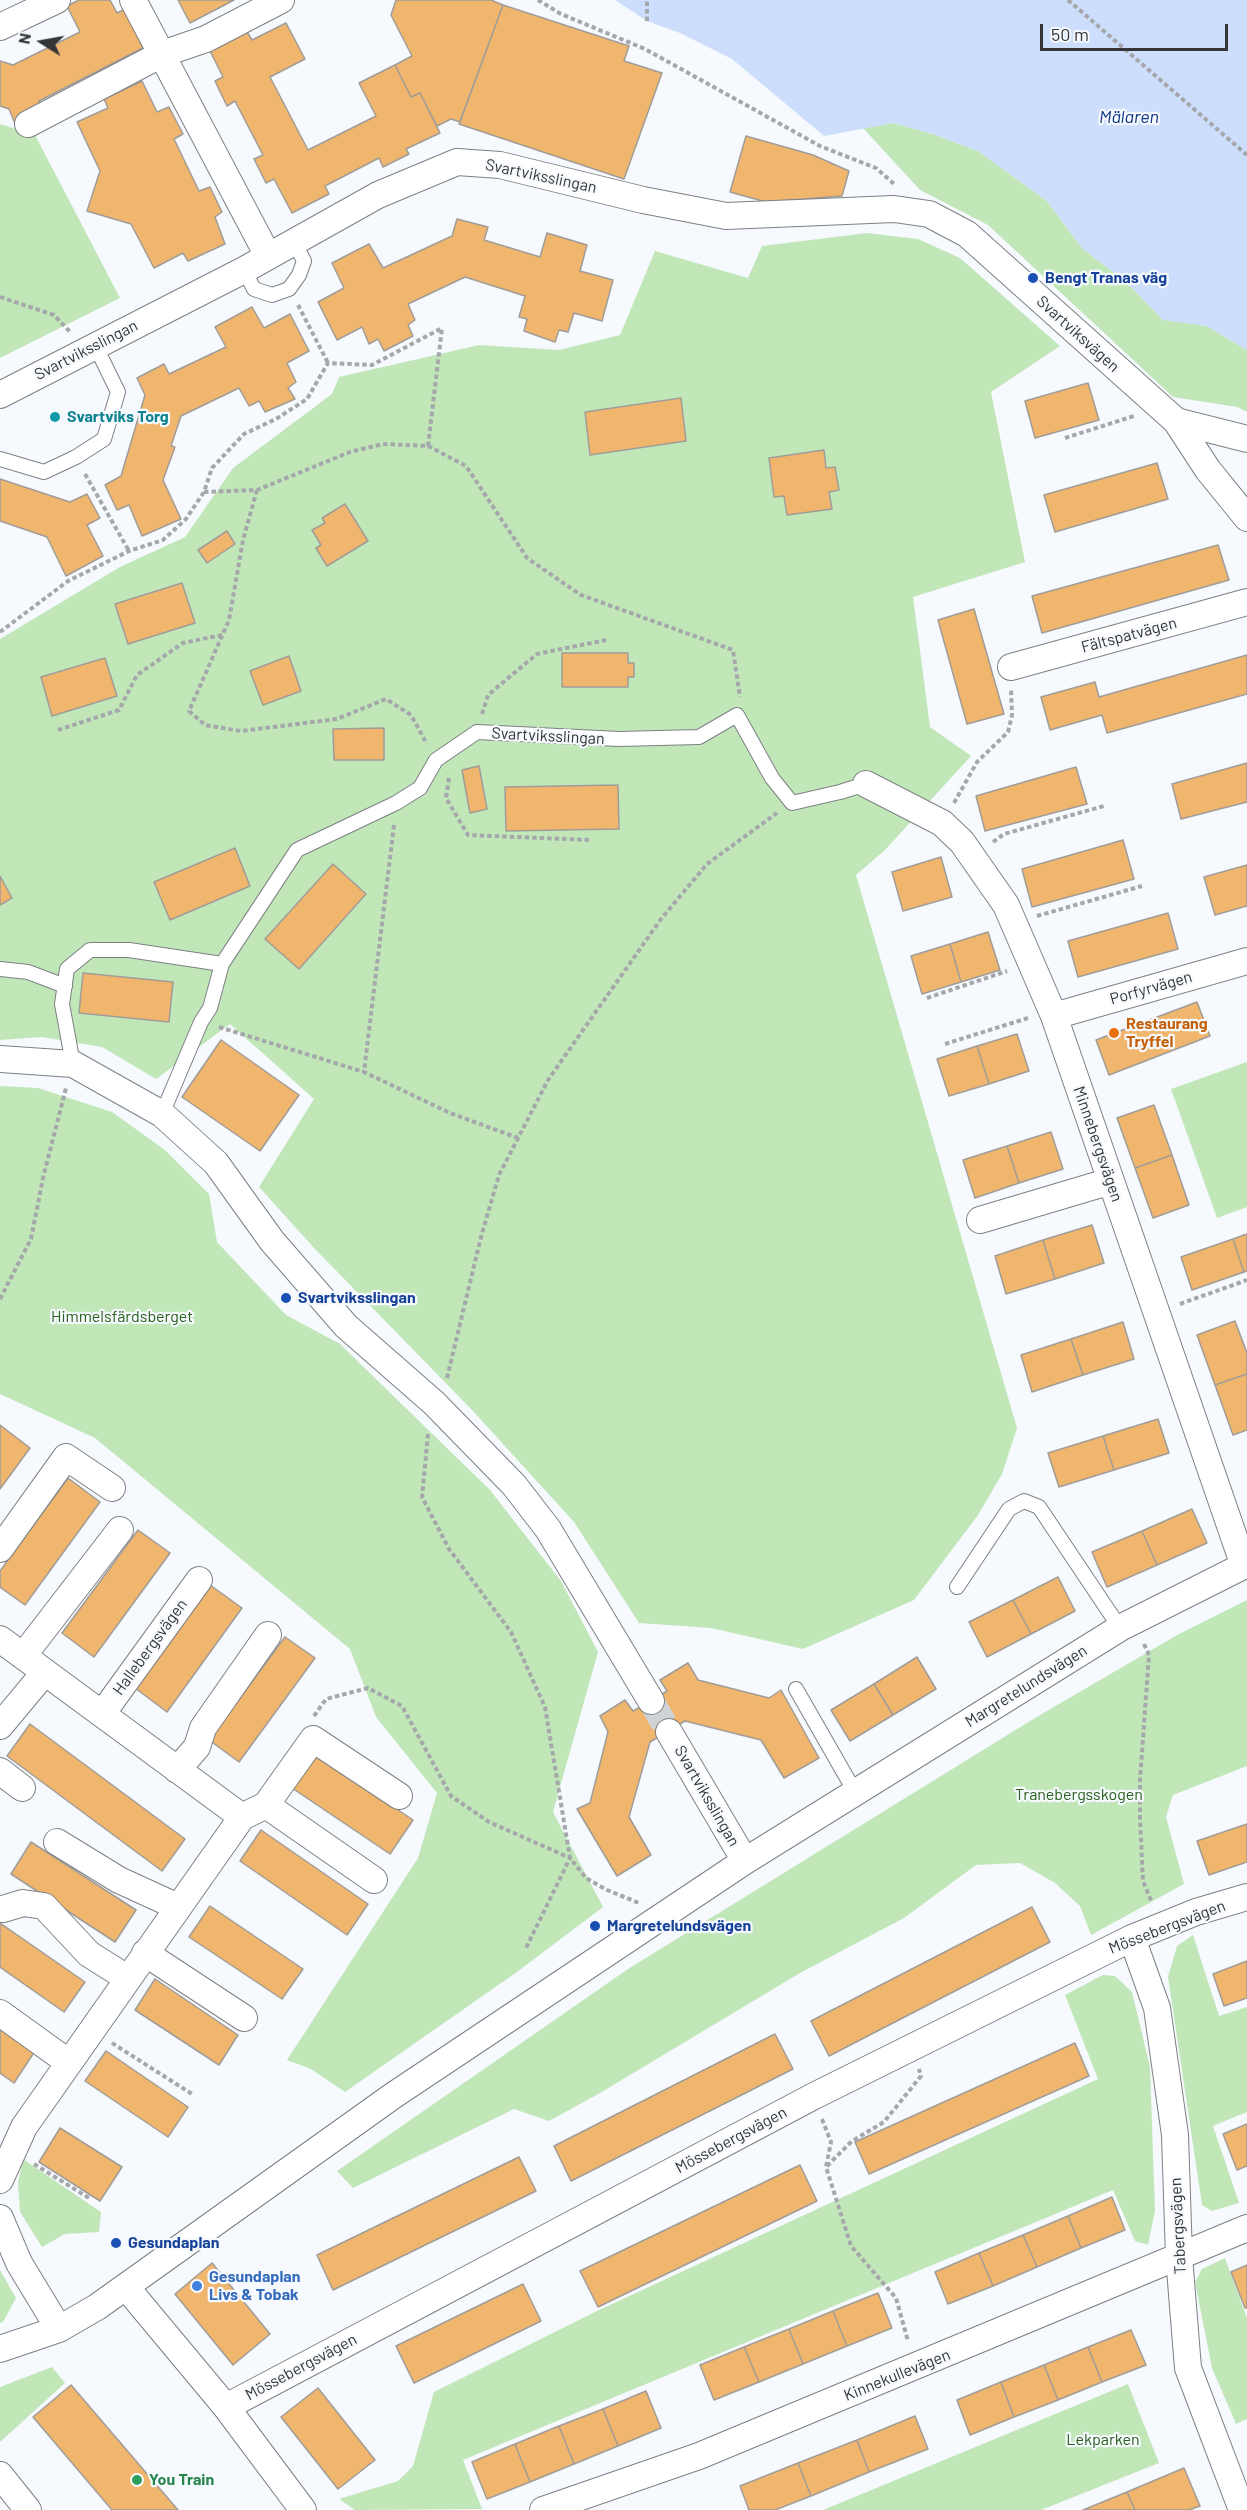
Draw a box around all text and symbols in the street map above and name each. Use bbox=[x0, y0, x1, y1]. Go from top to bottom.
north arrow bbox=[12, 12, 72, 72]
scale bar bbox=[1043, 12, 1230, 50]
text: 50 m bbox=[1051, 23, 1089, 45]
text: N bbox=[13, 31, 34, 46]
water label: Mälaren bbox=[1099, 106, 1159, 128]
street label: Svartviksslingan bbox=[484, 155, 598, 197]
place label: Bengt Tranas väg bbox=[1045, 268, 1167, 288]
marker: Bengt Tranas väg bbox=[1026, 271, 1040, 285]
street label: Svartviksvägen bbox=[1033, 292, 1123, 376]
street label: Svartviksslingan bbox=[31, 316, 141, 384]
place label: Svartviks Torg bbox=[67, 407, 169, 427]
marker: Svartviks Torg bbox=[48, 410, 62, 424]
street label: Fältspatvägen bbox=[1079, 613, 1179, 657]
street label: Svartviksslingan bbox=[491, 723, 605, 749]
street label: Porfyrvägen bbox=[1108, 967, 1194, 1009]
place label: Restaurang Tryffel bbox=[1126, 1014, 1208, 1052]
marker: Restaurang Tryffel bbox=[1107, 1026, 1121, 1040]
street label: Minnebergsvägen bbox=[1069, 1084, 1127, 1204]
place label: Svartviksslingan bbox=[298, 1288, 416, 1308]
marker: Svartviksslingan bbox=[279, 1291, 293, 1305]
park label: Himmelsfärdsberget bbox=[51, 1307, 193, 1327]
street label: Hallebergsvägen bbox=[109, 1595, 191, 1699]
street label: Margretelundsvägen bbox=[962, 1641, 1090, 1731]
street label: Svartviksslingan bbox=[670, 1742, 744, 1850]
park label: Tranebergsskogen bbox=[1015, 1785, 1143, 1805]
street label: Mössebergsvägen bbox=[1106, 1896, 1228, 1958]
place label: Margretelundsvägen bbox=[607, 1916, 751, 1936]
marker: Margretelundsvägen bbox=[588, 1919, 602, 1933]
street label: Mössebergsvägen bbox=[672, 2103, 790, 2177]
street label: Tabergsvägen bbox=[1166, 2177, 1190, 2275]
place label: Gesundaplan bbox=[128, 2233, 220, 2253]
marker: Gesundaplan bbox=[109, 2236, 123, 2250]
place label: Gesundaplan Livs & Tobak bbox=[209, 2267, 301, 2305]
marker: Gesundaplan Livs & Tobak bbox=[190, 2279, 204, 2293]
street label: Mössebergsvägen bbox=[242, 2330, 360, 2404]
street label: Kinnekullevägen bbox=[841, 2345, 953, 2405]
park label: Lekparken bbox=[1066, 2430, 1140, 2450]
place label: You Train bbox=[149, 2470, 214, 2490]
marker: You Train bbox=[130, 2473, 144, 2487]

